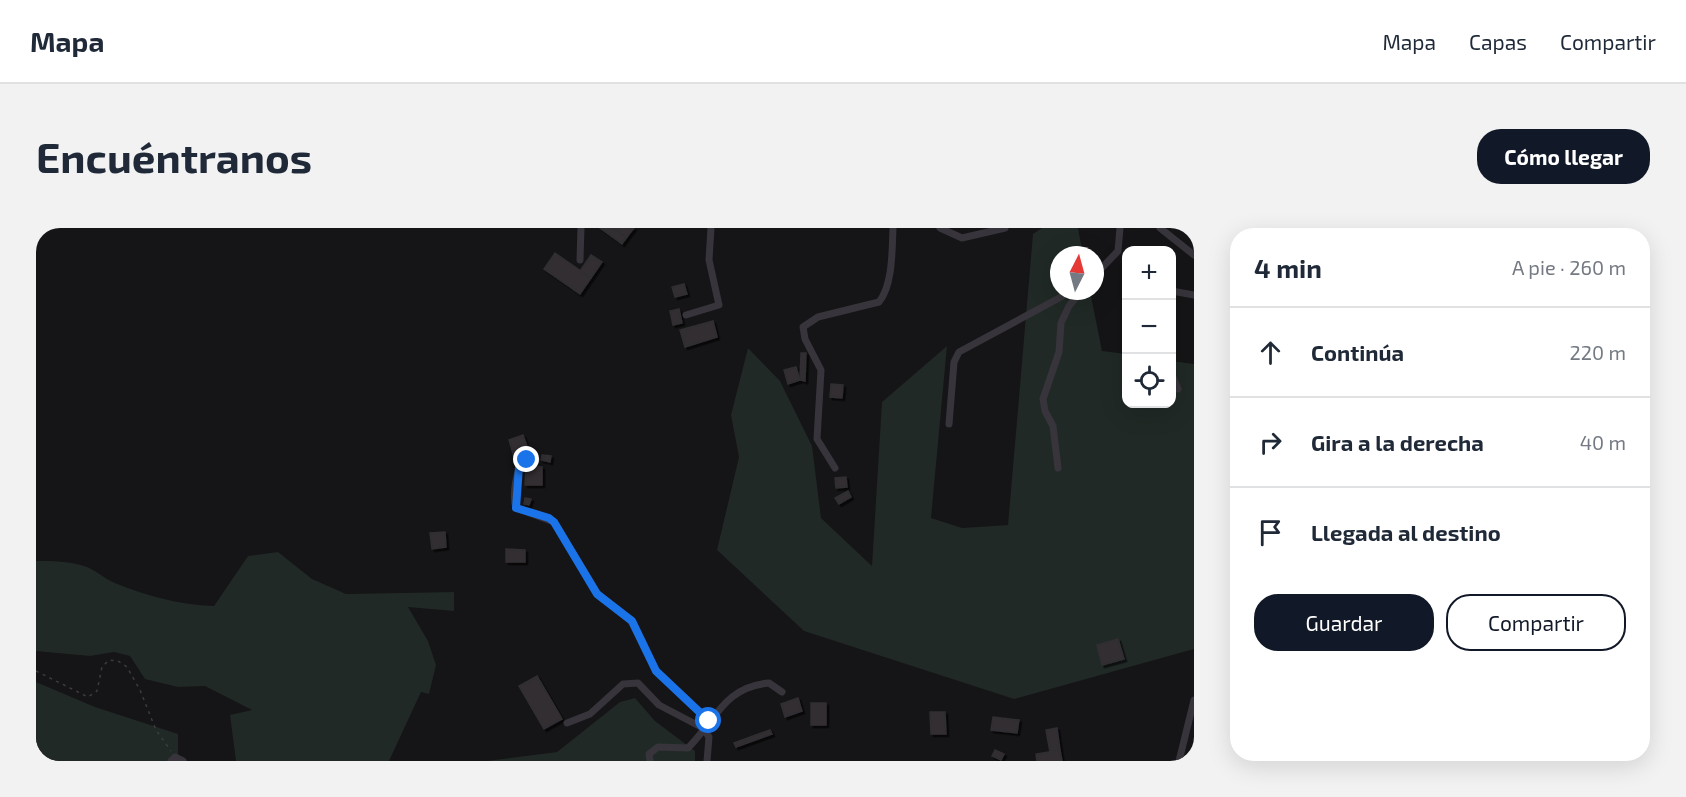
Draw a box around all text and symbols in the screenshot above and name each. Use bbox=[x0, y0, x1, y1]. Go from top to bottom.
text: Mapa bbox=[30, 24, 104, 58]
text: Mapa bbox=[1382, 29, 1436, 54]
text: Capas bbox=[1469, 29, 1527, 54]
text: Compartir bbox=[1560, 29, 1656, 54]
button: Cómo llegar bbox=[1477, 129, 1650, 184]
text: Encuéntranos bbox=[36, 131, 312, 181]
north arrow bbox=[1050, 246, 1104, 300]
map controls bbox=[1122, 246, 1176, 408]
button: + bbox=[1122, 246, 1176, 300]
text: 4 min bbox=[1254, 252, 1322, 283]
text: A pie · 260 m bbox=[1512, 255, 1626, 279]
button: − bbox=[1122, 300, 1176, 354]
icon: ahead bbox=[1254, 336, 1287, 369]
text: Continúa bbox=[1311, 339, 1404, 365]
text: 220 m bbox=[1569, 340, 1626, 364]
button: locate bbox=[1122, 354, 1176, 408]
icon: right bbox=[1254, 426, 1287, 459]
text: Gira a la derecha bbox=[1311, 429, 1484, 455]
text: 40 m bbox=[1580, 430, 1626, 454]
route end bbox=[513, 446, 539, 472]
icon: arrive bbox=[1254, 516, 1287, 549]
text: Llegada al destino bbox=[1311, 519, 1501, 545]
button: Guardar bbox=[1254, 594, 1434, 651]
button: Compartir bbox=[1446, 594, 1626, 651]
route start bbox=[695, 707, 721, 733]

